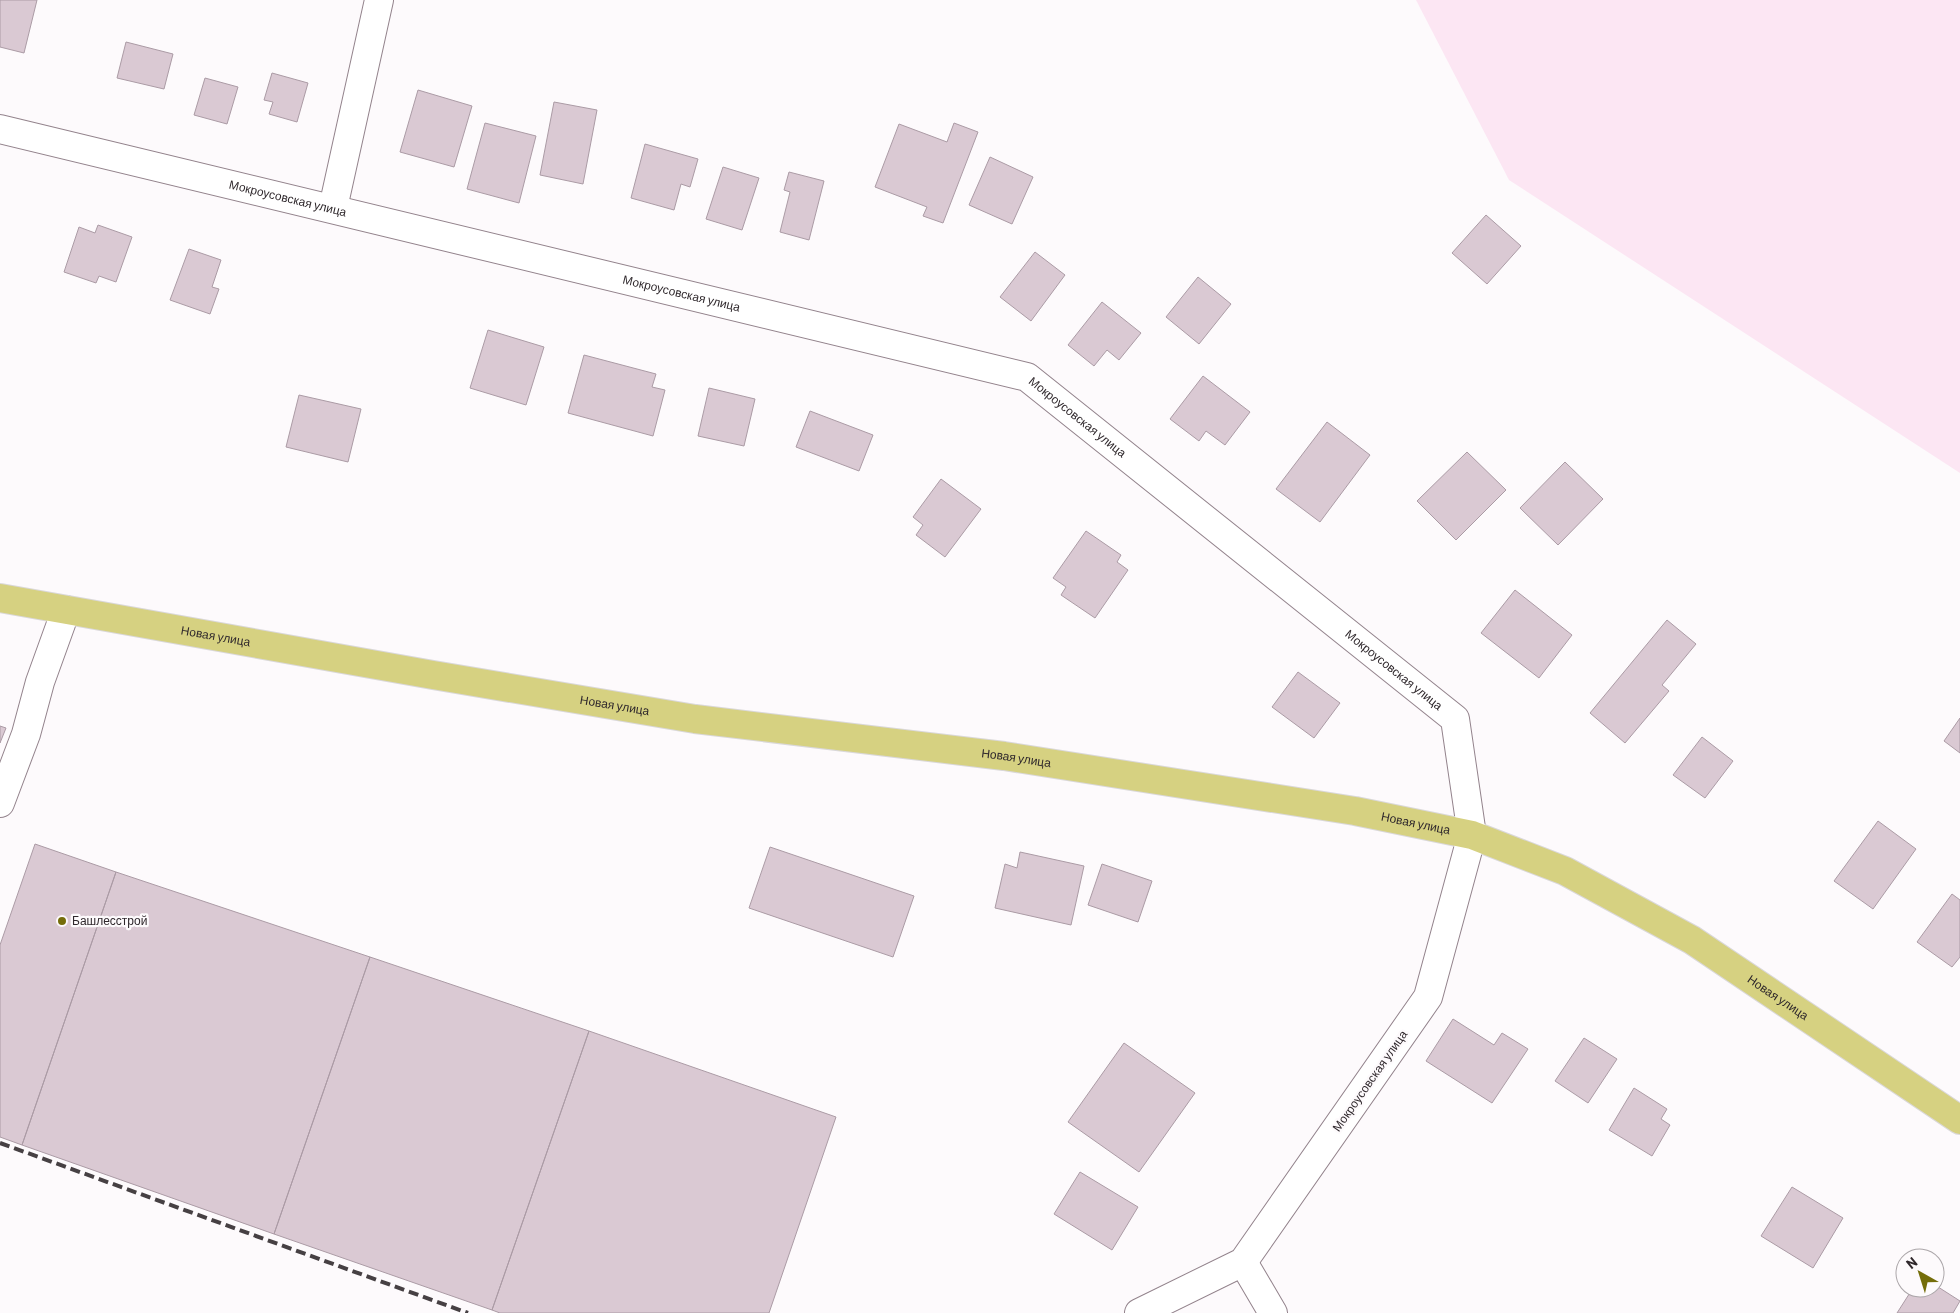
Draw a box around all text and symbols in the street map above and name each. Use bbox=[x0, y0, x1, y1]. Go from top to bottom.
street label: Мокроусовская улица bbox=[228, 177, 348, 219]
street label: Мокроусовская улица bbox=[621, 272, 742, 314]
street label: Мокроусовская улица bbox=[1027, 373, 1130, 460]
street label: Новая улица bbox=[180, 622, 252, 648]
street label: Мокроусовская улица bbox=[1343, 626, 1446, 713]
street label: Новая улица bbox=[579, 692, 651, 717]
street label: Новая улица bbox=[981, 745, 1052, 769]
street label: Новая улица bbox=[1380, 809, 1452, 836]
place label: Башлесстрой bbox=[72, 913, 147, 928]
marker: Башлесстрой bbox=[56, 915, 68, 927]
street label: Новая улица bbox=[1745, 971, 1812, 1022]
street label: Мокроусовская улица bbox=[1329, 1027, 1410, 1134]
north arrow bbox=[1895, 1248, 1945, 1298]
text: N bbox=[1903, 1253, 1920, 1272]

